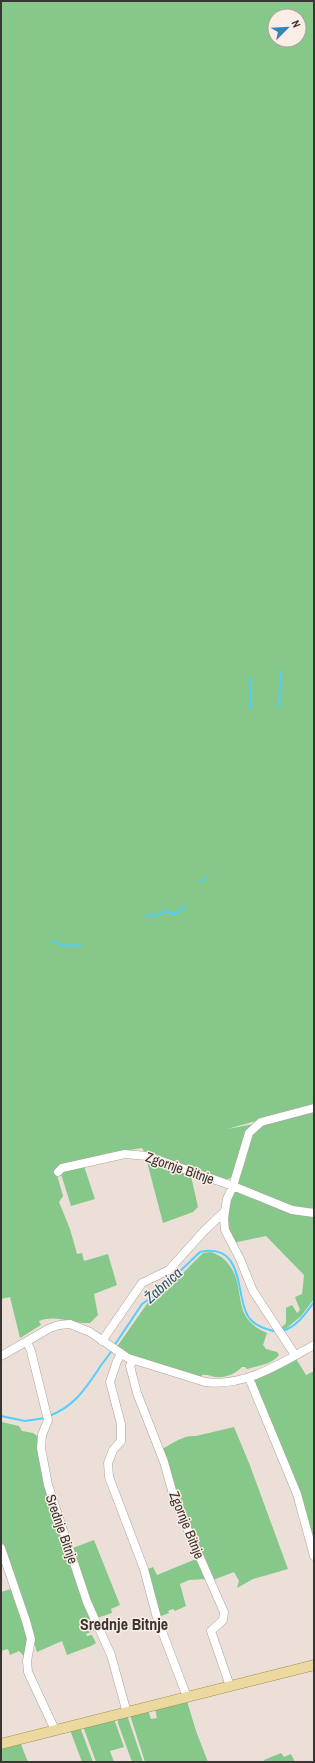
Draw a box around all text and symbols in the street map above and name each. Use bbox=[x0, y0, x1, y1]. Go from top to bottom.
north arrow bbox=[267, 8, 307, 48]
text: N bbox=[288, 18, 304, 30]
street label: Zgornje Bitnje bbox=[143, 1148, 217, 1188]
water label: Žabnica bbox=[139, 1262, 187, 1308]
street label: Zgornje Bitnje bbox=[165, 1488, 209, 1562]
street label: Srednje Bitnje bbox=[42, 1492, 82, 1566]
district label: Srednje Bitnje bbox=[80, 1613, 168, 1635]

